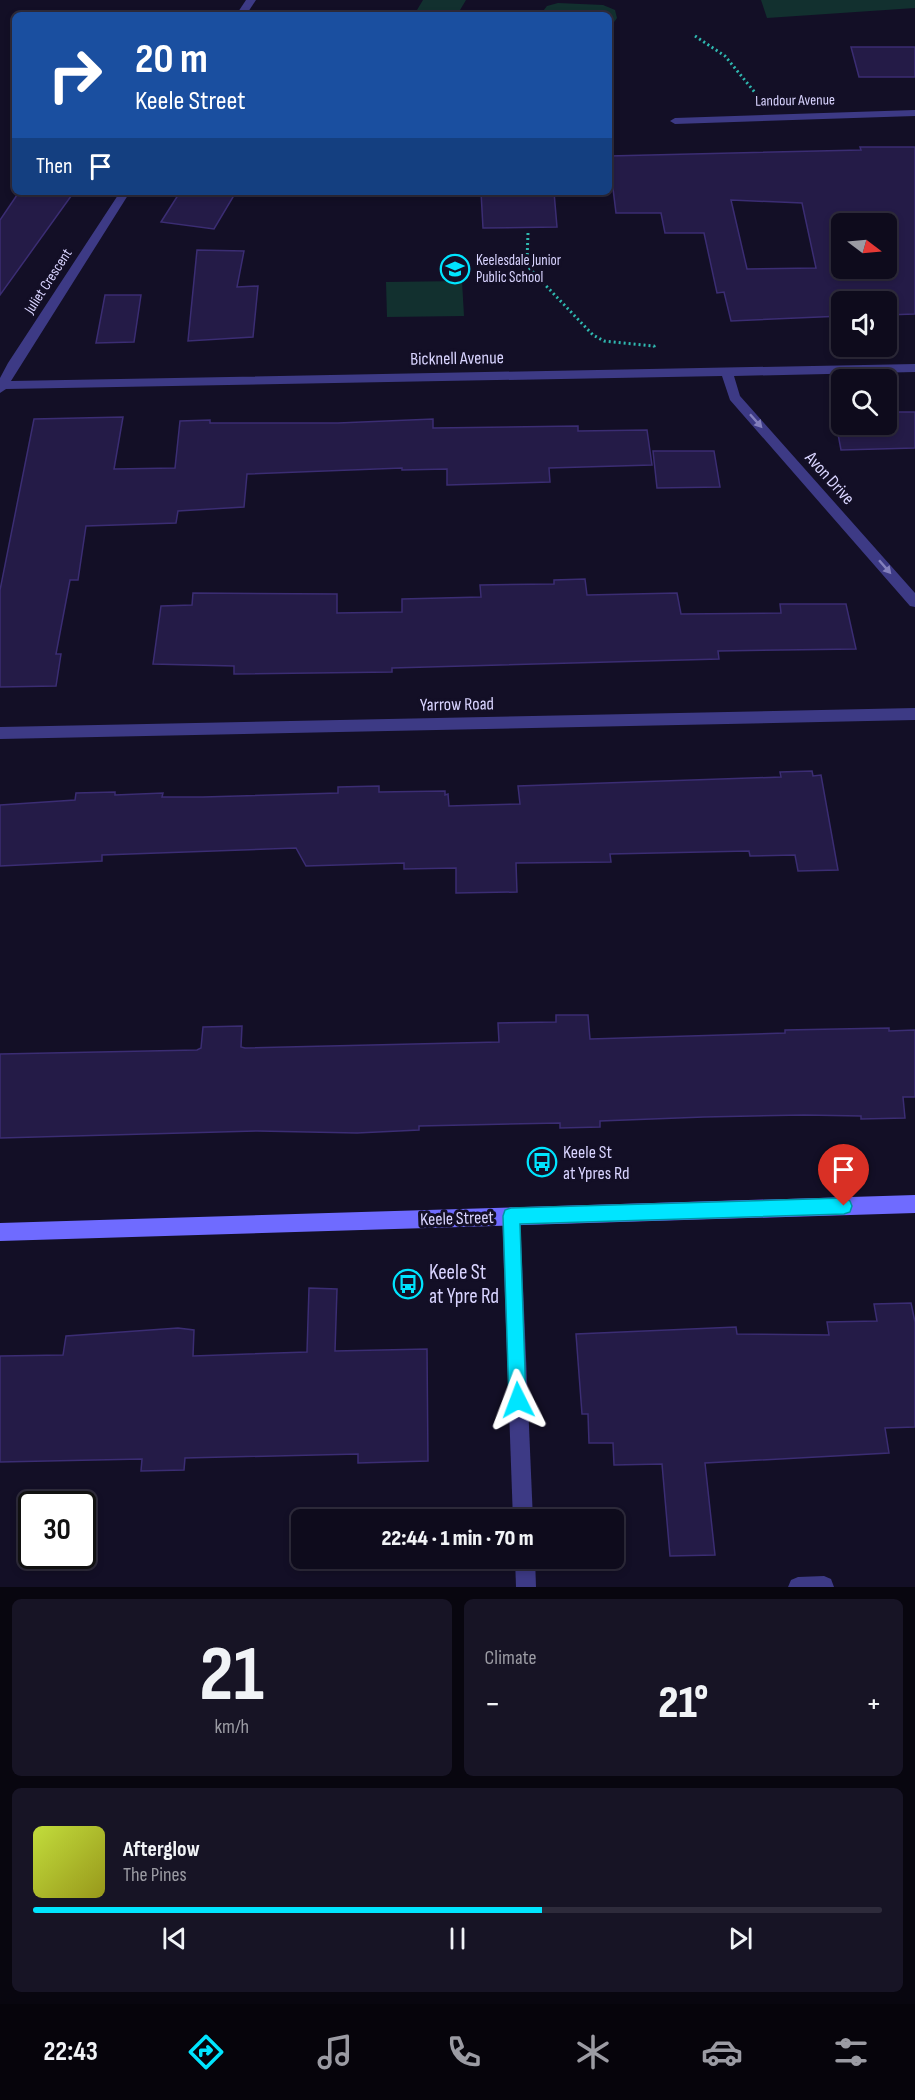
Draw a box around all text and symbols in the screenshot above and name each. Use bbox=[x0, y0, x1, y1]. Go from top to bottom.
text: 20 m bbox=[135, 34, 208, 85]
icon: right bbox=[36, 36, 114, 114]
text: Keele Street bbox=[135, 85, 246, 117]
street label: Landour Avenue bbox=[755, 90, 835, 111]
icon: arrive bbox=[84, 150, 117, 183]
text: Then bbox=[36, 153, 72, 180]
north arrow bbox=[831, 213, 897, 279]
map controls bbox=[831, 213, 897, 435]
street label: Juliet Crescent bbox=[20, 245, 77, 318]
place label: Keelesdale Junior Public School bbox=[476, 251, 562, 287]
school or university icon: Keelesdale Junior Public School bbox=[439, 253, 471, 285]
button: sound bbox=[831, 291, 897, 357]
street label: Bicknell Avenue bbox=[410, 347, 504, 370]
button: search bbox=[831, 369, 897, 435]
one-way arrow bbox=[749, 413, 762, 428]
street label: Avon Drive bbox=[800, 447, 859, 509]
one-way arrow bbox=[878, 559, 891, 575]
street label: Yarrow Road bbox=[420, 693, 494, 716]
place label: Keele St at Ypres Rd bbox=[563, 1142, 630, 1184]
pin bbox=[818, 1144, 869, 1206]
bus stop icon: Keele St at Ypres Rd bbox=[526, 1146, 558, 1178]
icon: arrive bbox=[827, 1153, 860, 1186]
street label: Keele Street bbox=[420, 1207, 495, 1230]
place label: Keele St at Ypre Rd bbox=[429, 1260, 499, 1309]
bus stop icon: Keele St at Ypre Rd bbox=[392, 1268, 424, 1300]
position arrow bbox=[486, 1368, 550, 1432]
speed limit sign: 30 bbox=[18, 1491, 96, 1569]
text: 22:44 · 1 min · 70 m bbox=[381, 1525, 534, 1552]
text: 21 bbox=[199, 1629, 264, 1722]
text: Climate bbox=[485, 1646, 537, 1670]
text: 21° bbox=[658, 1676, 708, 1731]
text: − bbox=[485, 1684, 501, 1724]
text: + bbox=[866, 1684, 882, 1724]
text: km/h bbox=[214, 1715, 249, 1739]
text: Afterglow bbox=[123, 1836, 200, 1863]
text: The Pines bbox=[123, 1863, 187, 1887]
icon: previous bbox=[158, 1922, 191, 1955]
icon: pause bbox=[441, 1922, 474, 1955]
icon: next bbox=[724, 1922, 757, 1955]
icon: directions bbox=[185, 2031, 227, 2073]
icon: music bbox=[314, 2031, 356, 2073]
icon: phone bbox=[443, 2031, 485, 2073]
icon: climate bbox=[572, 2031, 614, 2073]
icon: car bbox=[701, 2031, 743, 2073]
icon: filters bbox=[830, 2031, 872, 2073]
text: 22:43 bbox=[43, 2036, 98, 2068]

